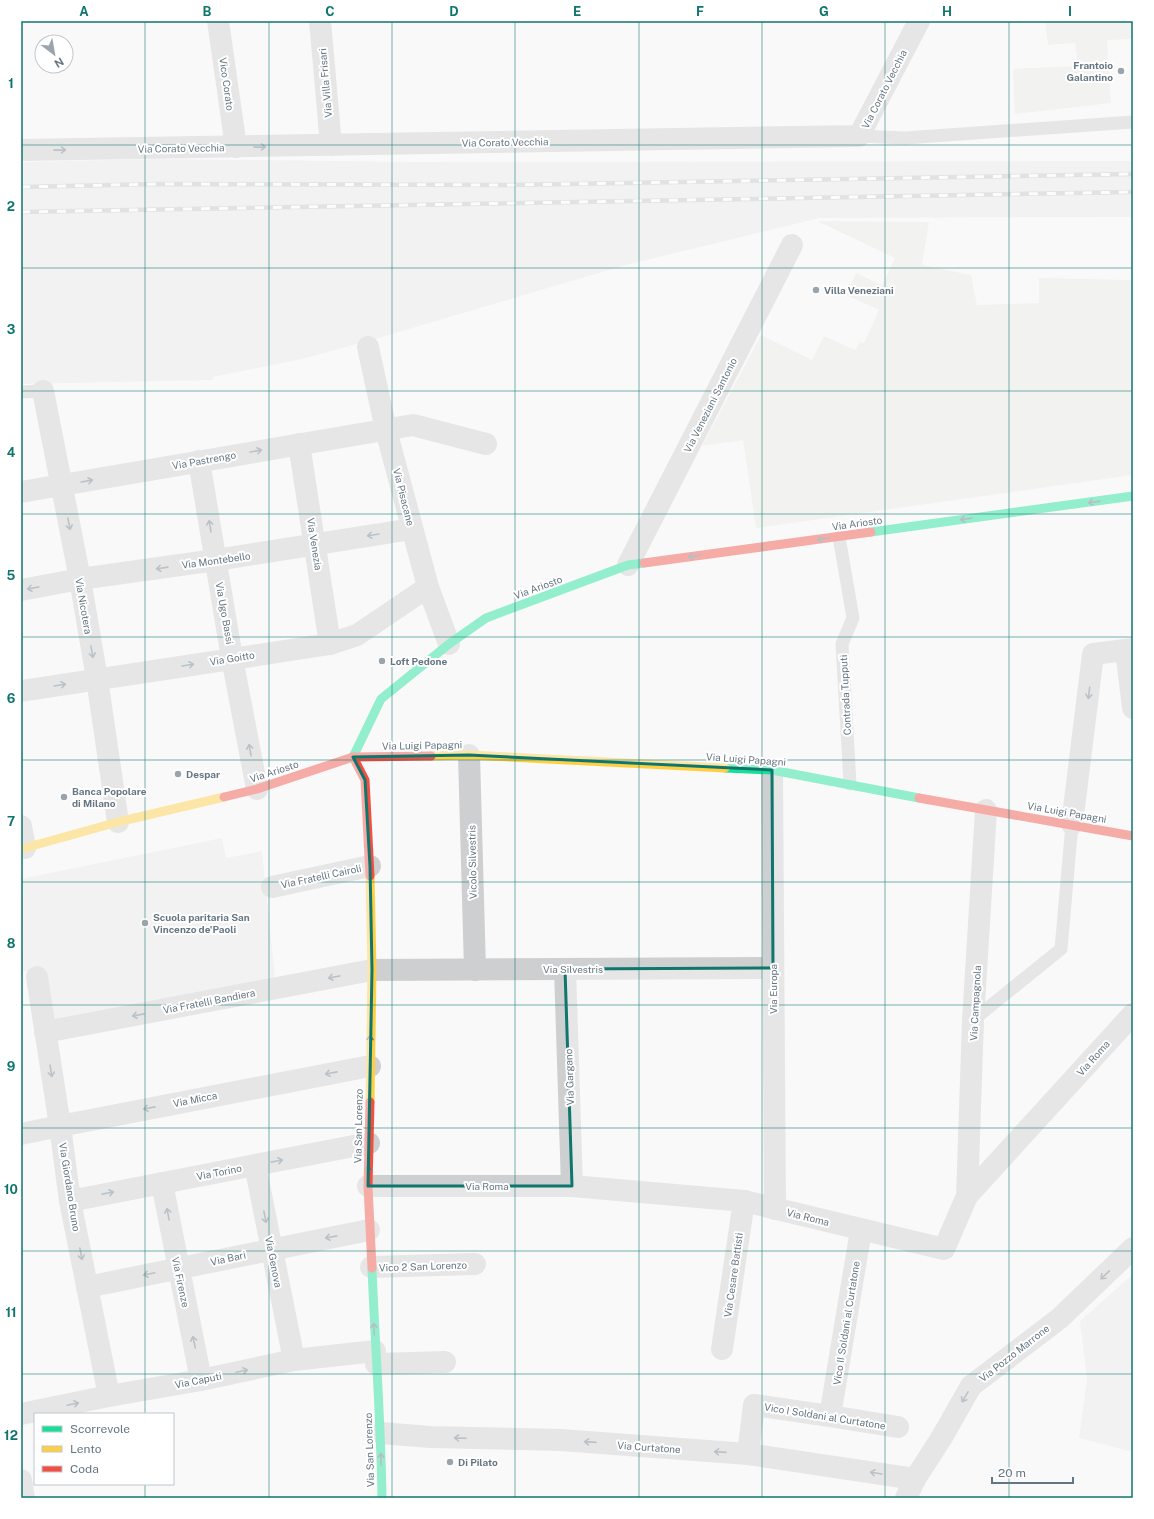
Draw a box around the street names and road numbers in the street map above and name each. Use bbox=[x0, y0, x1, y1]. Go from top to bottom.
street label: Via Villa Frisari bbox=[316, 48, 334, 118]
street label: Via Corato Vecchia bbox=[859, 48, 909, 130]
street label: Vico Corato bbox=[217, 57, 237, 112]
street label: Via Corato Vecchia bbox=[462, 135, 548, 149]
street label: Via Corato Vecchia bbox=[138, 141, 224, 155]
street label: Via Veneziani Santonio bbox=[681, 355, 739, 454]
street label: Via Pastrengo bbox=[171, 448, 237, 472]
street label: Via Pisacane bbox=[391, 467, 417, 527]
street label: Via Ariosto bbox=[831, 513, 883, 532]
street label: Via Venezia bbox=[305, 517, 325, 571]
street label: Via Montebello bbox=[181, 549, 252, 571]
street label: Via Ariosto bbox=[512, 573, 564, 601]
street label: Via Nicotera bbox=[73, 577, 95, 635]
street label: Via Ugo Bassi bbox=[214, 581, 236, 645]
street label: Via Goitto bbox=[209, 648, 256, 667]
street label: Contrada Tupputi bbox=[837, 655, 853, 735]
street label: Via Luigi Papagni bbox=[382, 738, 462, 752]
street label: Via Luigi Papagni bbox=[706, 750, 786, 768]
street label: Via Ariosto bbox=[248, 757, 300, 785]
street label: Via Luigi Papagni bbox=[1027, 799, 1107, 825]
street label: Vicolo Silvestris bbox=[465, 825, 479, 899]
street label: Via Fratelli Cairoli bbox=[280, 862, 362, 890]
street label: Via Silvestris bbox=[543, 963, 603, 975]
street label: Via Europa bbox=[767, 964, 779, 1014]
street label: Via Campagnola bbox=[967, 965, 983, 1041]
street label: Via Fratelli Bandiera bbox=[162, 986, 256, 1016]
street label: Via Roma bbox=[1074, 1038, 1112, 1078]
street label: Via Gargano bbox=[562, 1048, 576, 1106]
street label: Via San Lorenzo bbox=[351, 1088, 365, 1163]
street label: Via Micca bbox=[172, 1089, 218, 1109]
street label: Via Giordano Bruno bbox=[57, 1142, 83, 1233]
street label: Via Torino bbox=[195, 1162, 243, 1182]
street label: Via Roma bbox=[465, 1180, 509, 1192]
street label: Via Roma bbox=[785, 1206, 831, 1228]
street label: Via Cesare Battisti bbox=[721, 1232, 745, 1318]
street label: Via Genova bbox=[263, 1235, 285, 1289]
street label: Via Bari bbox=[209, 1248, 247, 1268]
street label: Via Firenze bbox=[170, 1256, 192, 1309]
street label: Vico 2 San Lorenzo bbox=[379, 1258, 468, 1274]
street label: Vico II Soldani al Curtatone bbox=[830, 1260, 862, 1386]
street label: Via Pozzo Marrone bbox=[976, 1322, 1052, 1384]
street label: Via Caputi bbox=[173, 1370, 223, 1390]
street label: Vico I Soldani al Curtatone bbox=[763, 1400, 887, 1432]
street label: Via San Lorenzo bbox=[362, 1412, 376, 1487]
street label: Via Curtatone bbox=[617, 1439, 682, 1455]

